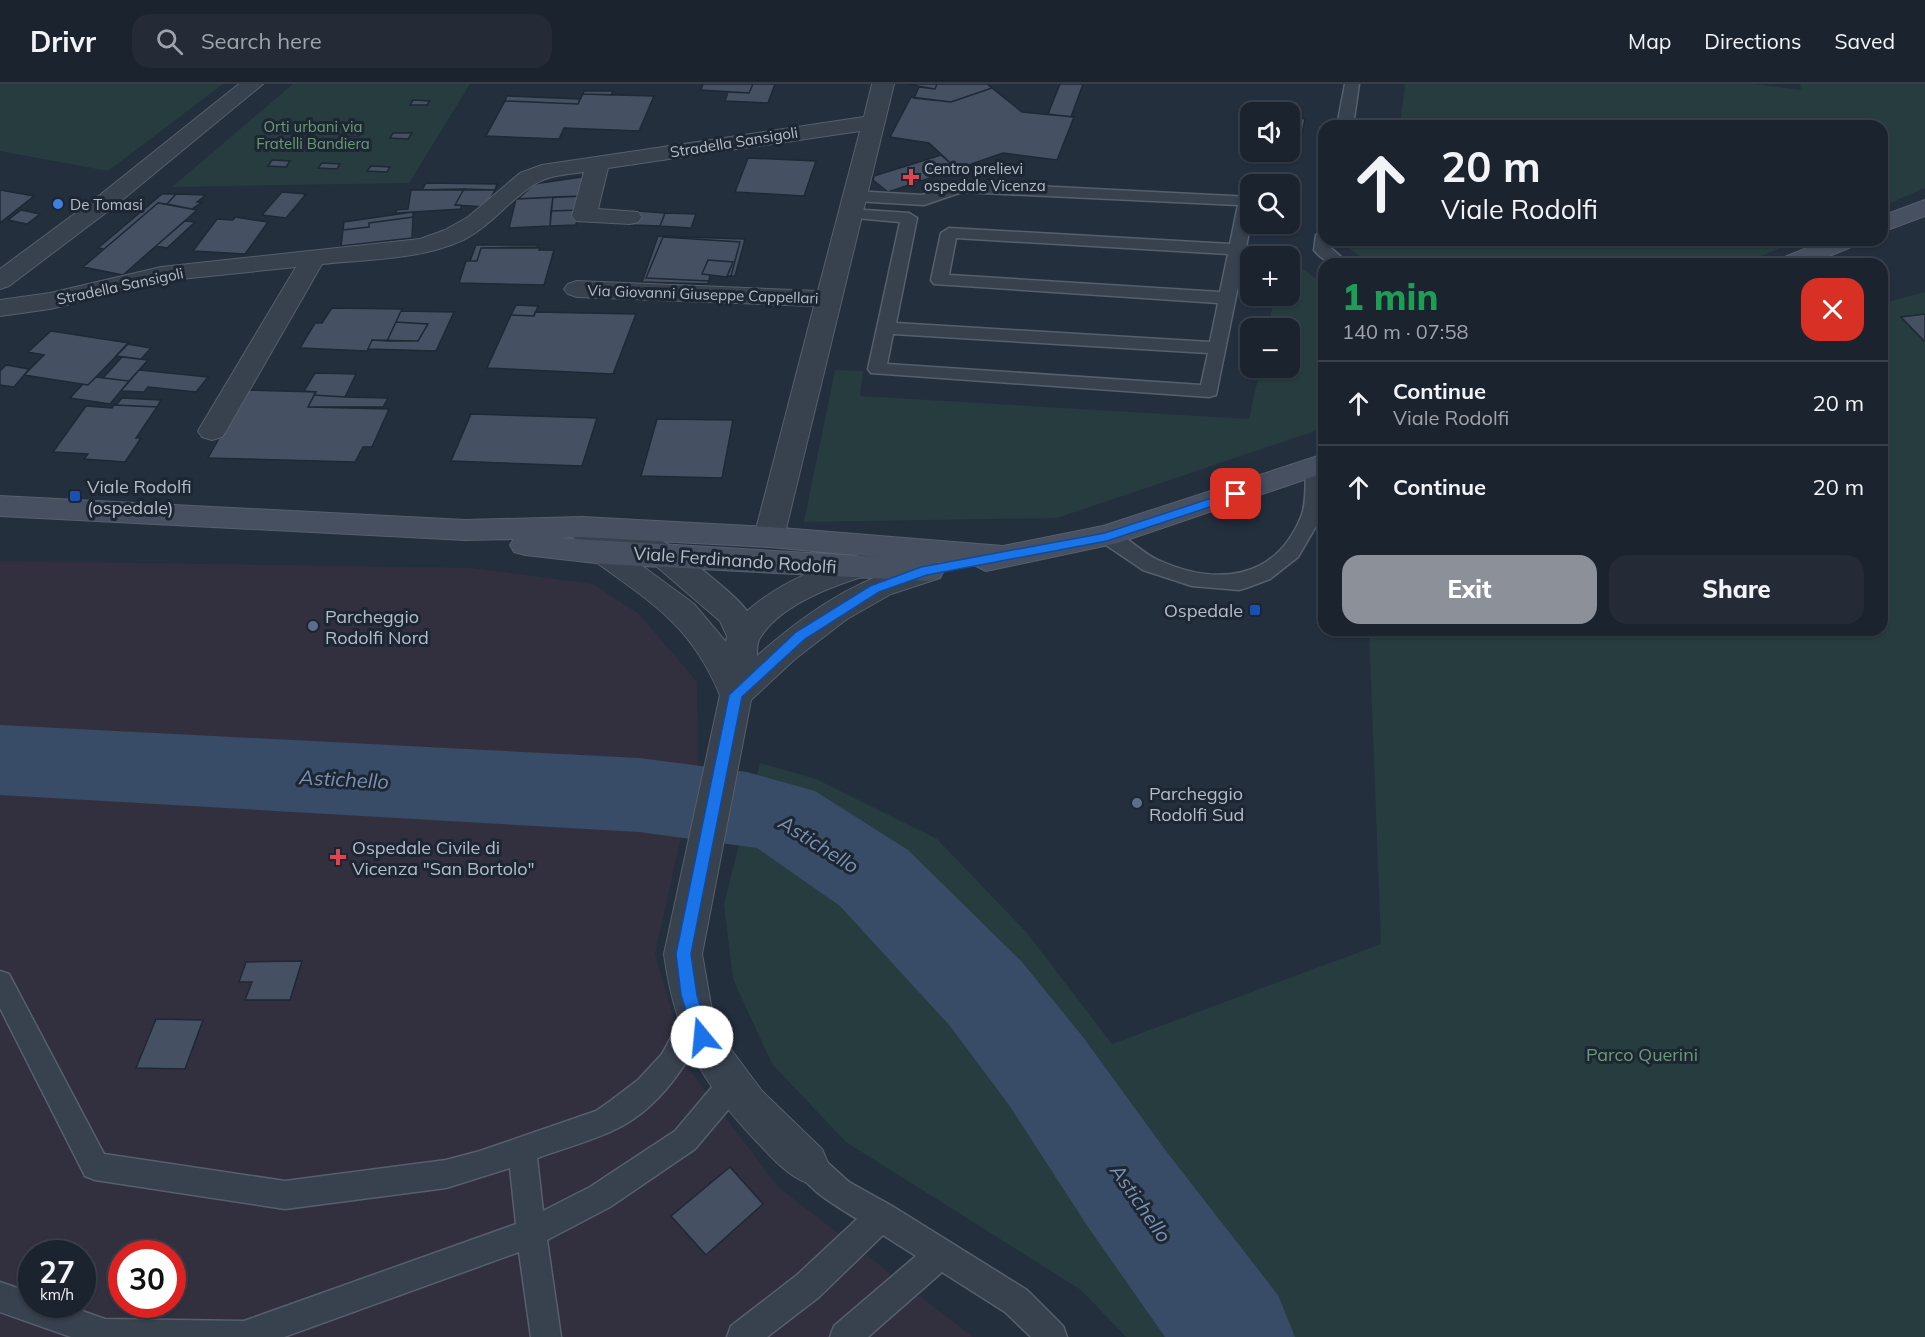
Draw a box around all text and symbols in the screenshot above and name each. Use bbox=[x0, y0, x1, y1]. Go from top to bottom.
search box bbox=[132, 14, 552, 68]
text: Drivr bbox=[30, 24, 96, 59]
icon: search bbox=[153, 25, 186, 58]
text: Search here bbox=[201, 27, 322, 55]
text: Map bbox=[1628, 28, 1671, 54]
text: Directions bbox=[1704, 28, 1801, 54]
text: Saved bbox=[1834, 28, 1895, 54]
map controls bbox=[1240, 102, 1300, 378]
button: sound bbox=[1240, 102, 1300, 162]
park label: Orti urbani via Fratelli Bandiera bbox=[256, 117, 370, 153]
street label: Stradella Sansigoli bbox=[669, 123, 799, 161]
text: 20 m bbox=[1441, 140, 1541, 193]
icon: ahead bbox=[1342, 144, 1420, 222]
place label: Centro prelievi ospedale Vicenza bbox=[924, 159, 1046, 195]
marker: Centro prelievi ospedale Vicenza bbox=[902, 168, 920, 186]
button: search bbox=[1240, 174, 1300, 234]
text: Viale Rodolfi bbox=[1441, 192, 1598, 226]
place label: De Tomasi bbox=[70, 195, 143, 214]
marker: De Tomasi bbox=[51, 197, 65, 211]
button: + bbox=[1240, 246, 1300, 306]
street label: Stradella Sansigoli bbox=[55, 263, 185, 309]
text: 1 min bbox=[1342, 274, 1438, 319]
button: close bbox=[1801, 278, 1864, 341]
street label: Via Giovanni Giuseppe Cappellari bbox=[587, 280, 819, 308]
button: − bbox=[1240, 318, 1300, 378]
text: 140 m · 07:58 bbox=[1342, 319, 1468, 344]
text: Continue bbox=[1393, 377, 1486, 405]
icon: ahead bbox=[1342, 387, 1375, 420]
text: 20 m bbox=[1813, 389, 1864, 417]
text: Viale Rodolfi bbox=[1393, 405, 1509, 430]
pin bbox=[1210, 468, 1261, 519]
icon: ahead bbox=[1342, 471, 1375, 504]
text: Continue bbox=[1393, 473, 1486, 501]
text: 20 m bbox=[1813, 473, 1864, 501]
place label: Viale Rodolfi (ospedale) bbox=[87, 475, 192, 519]
icon: arrive bbox=[1219, 477, 1252, 510]
marker: Viale Rodolfi (ospedale) bbox=[68, 489, 82, 503]
street label: Viale Ferdinando Rodolfi bbox=[633, 541, 837, 579]
button: Exit bbox=[1342, 555, 1597, 624]
button: Share bbox=[1609, 555, 1864, 624]
place label: Ospedale bbox=[1164, 599, 1243, 622]
marker: Ospedale bbox=[1248, 603, 1262, 617]
place label: Parcheggio Rodolfi Nord bbox=[325, 605, 429, 649]
marker: Parcheggio Rodolfi Nord bbox=[306, 619, 320, 633]
water label: Astichello bbox=[298, 764, 389, 794]
place label: Parcheggio Rodolfi Sud bbox=[1149, 782, 1244, 826]
marker: Parcheggio Rodolfi Sud bbox=[1130, 796, 1144, 810]
water label: Astichello bbox=[774, 809, 864, 878]
place label: Ospedale Civile di Vicenza "San Bortolo" bbox=[352, 836, 535, 880]
marker: Ospedale Civile di Vicenza "San Bortolo" bbox=[329, 848, 347, 866]
position arrow bbox=[670, 1005, 734, 1069]
park label: Parco Querini bbox=[1586, 1043, 1698, 1066]
water label: Astichello bbox=[1104, 1158, 1177, 1247]
speed limit sign: 30 bbox=[108, 1240, 186, 1318]
text: 27 bbox=[39, 1253, 75, 1291]
text: km/h bbox=[40, 1285, 74, 1304]

